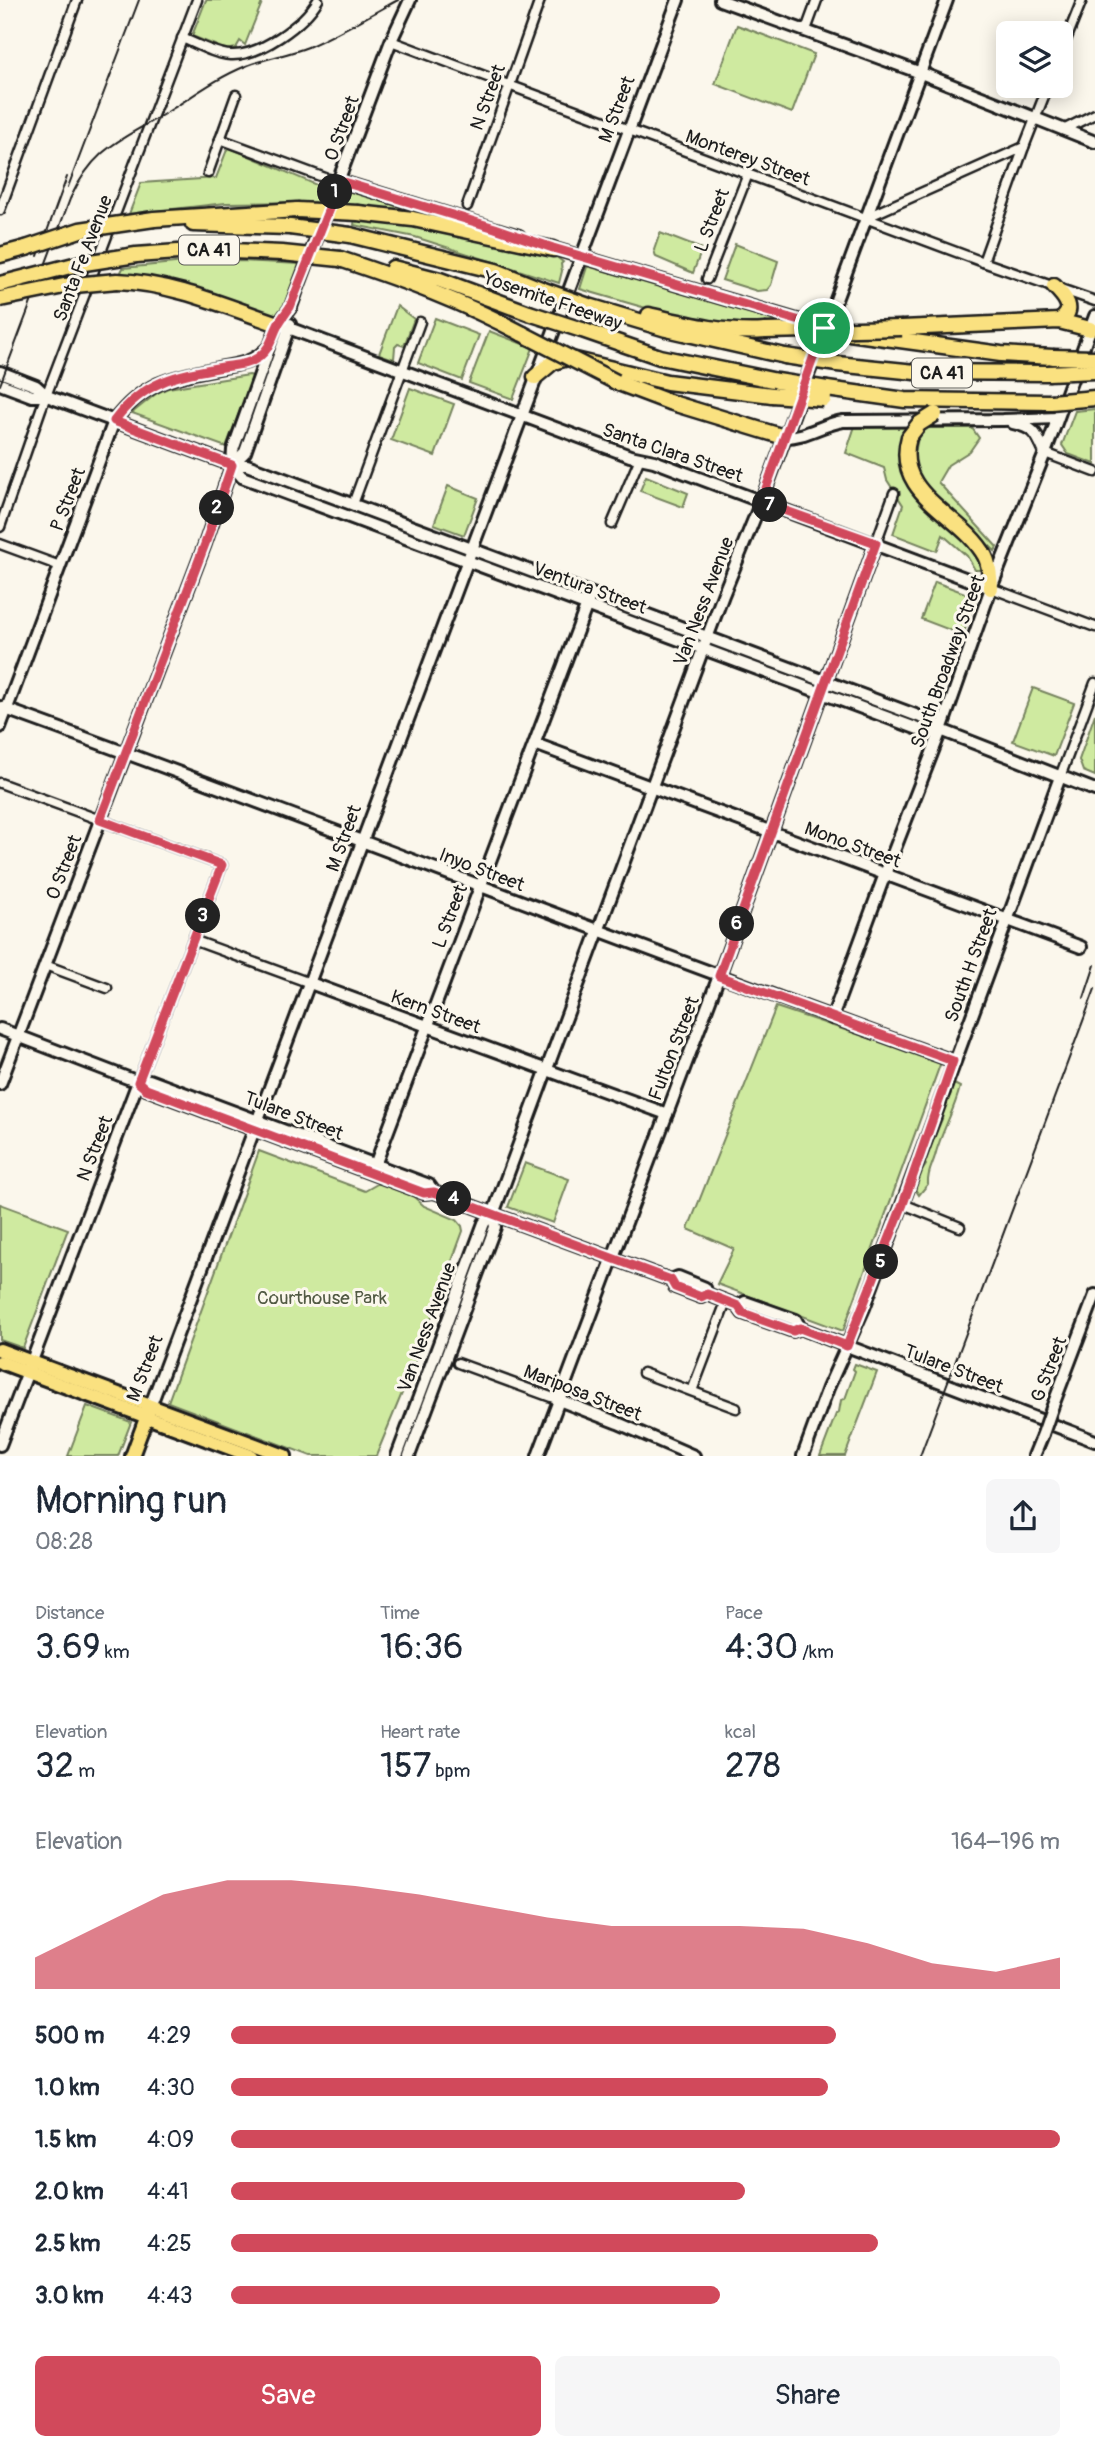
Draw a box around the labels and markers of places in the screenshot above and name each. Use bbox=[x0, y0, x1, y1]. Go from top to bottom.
pin: 1 bbox=[318, 174, 352, 210]
pin bbox=[794, 298, 854, 358]
pin: 7 bbox=[752, 488, 788, 522]
pin: 2 bbox=[200, 490, 234, 526]
pin: 3 bbox=[186, 898, 220, 934]
pin: 6 bbox=[720, 906, 754, 942]
pin: 4 bbox=[436, 1182, 472, 1216]
pin: 5 bbox=[864, 1244, 898, 1280]

